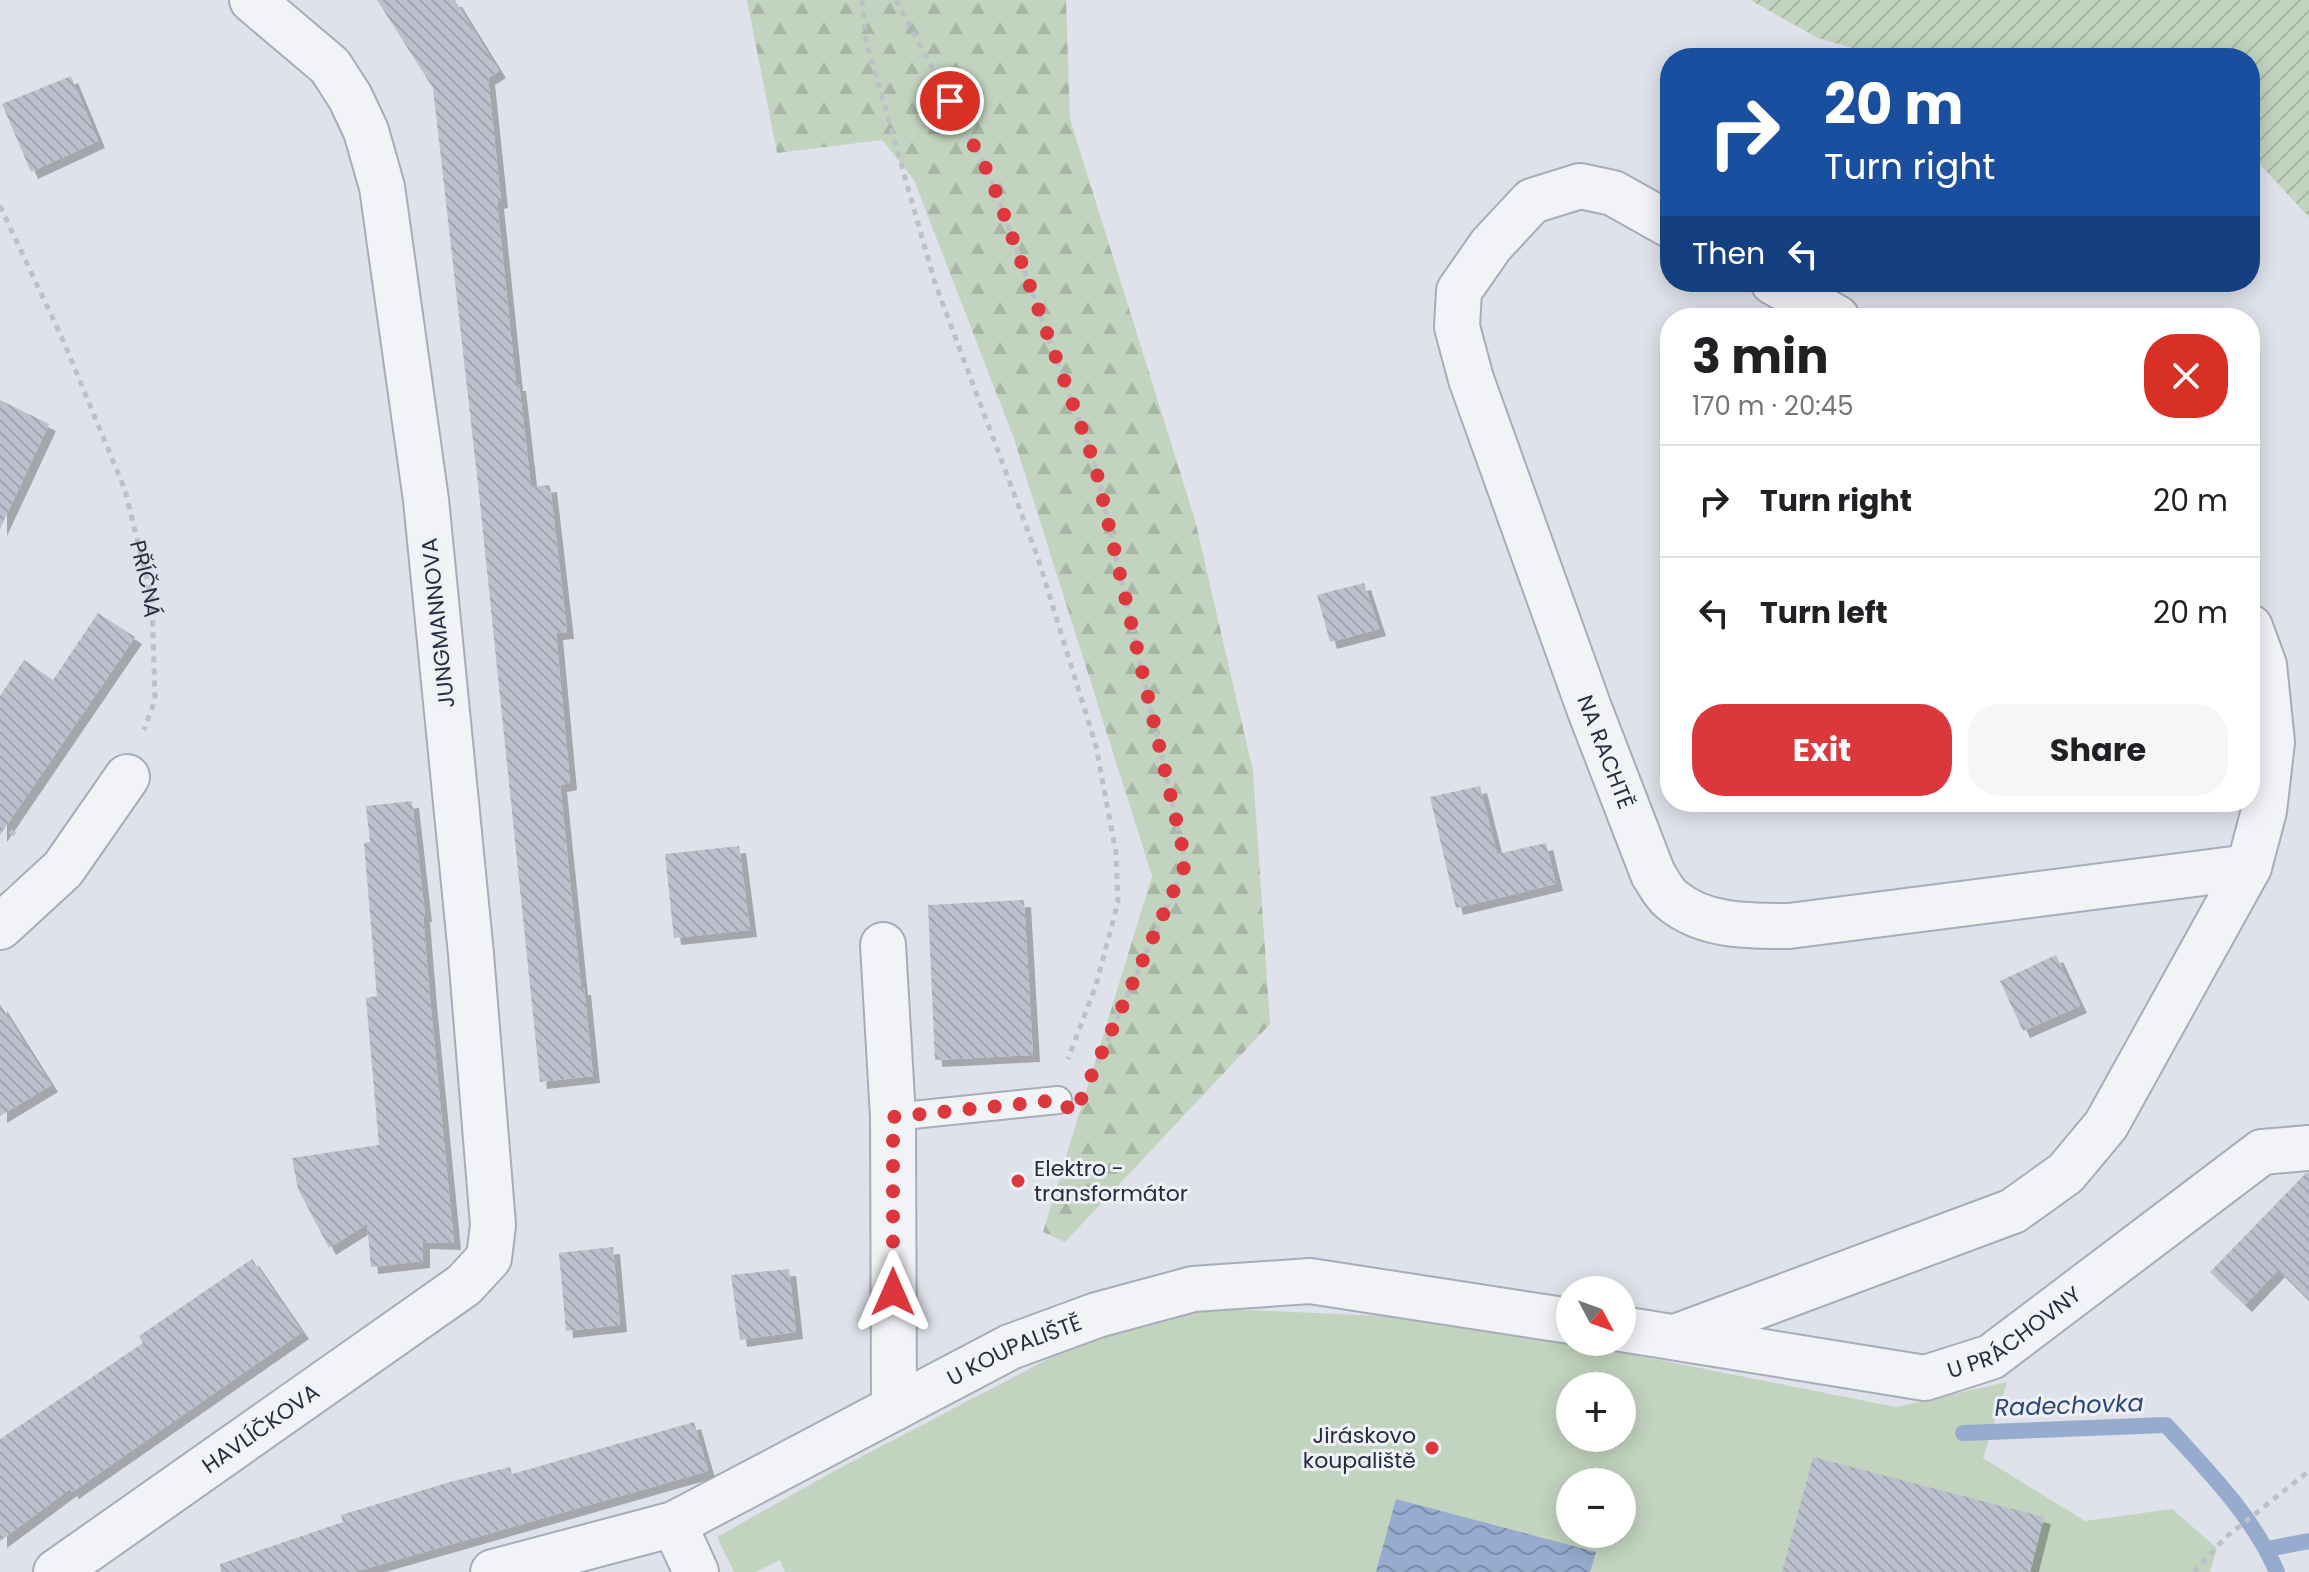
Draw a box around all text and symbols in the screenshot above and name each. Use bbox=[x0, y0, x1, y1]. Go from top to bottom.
text: 20 m bbox=[1824, 65, 1964, 144]
pin bbox=[916, 67, 984, 135]
icon: arrive bbox=[928, 79, 972, 123]
icon: right bbox=[1692, 80, 1796, 184]
text: Turn right bbox=[1824, 141, 1995, 192]
text: Then bbox=[1692, 232, 1765, 275]
icon: left bbox=[1781, 232, 1825, 276]
text: 3 min bbox=[1692, 323, 1829, 390]
button: close bbox=[2144, 334, 2228, 418]
text: 170 m · 20:45 bbox=[1692, 388, 1853, 424]
icon: right bbox=[1692, 479, 1736, 523]
text: Turn right bbox=[1760, 479, 1912, 522]
text: 20 m bbox=[2153, 479, 2228, 522]
street label: JUNGMANNOVA bbox=[414, 536, 462, 710]
street label: PŘÍČNÁ bbox=[122, 537, 168, 618]
icon: left bbox=[1692, 591, 1736, 635]
text: Turn left bbox=[1760, 591, 1888, 634]
text: 20 m bbox=[2153, 591, 2228, 634]
street label: NA RACHTĚ bbox=[1570, 691, 1642, 813]
button: Exit bbox=[1692, 704, 1952, 796]
button: Share bbox=[1968, 704, 2228, 796]
place label: Elektro - transformátor bbox=[1034, 1153, 1188, 1209]
marker: Elektro - transformátor bbox=[1009, 1172, 1027, 1190]
position arrow bbox=[851, 1250, 935, 1334]
north arrow bbox=[1556, 1276, 1636, 1356]
map controls bbox=[1556, 1276, 1636, 1548]
street label: U PRÁCHOVNY bbox=[1943, 1279, 2087, 1386]
street label: U KOUPALIŠTĚ bbox=[941, 1306, 1086, 1393]
button: + bbox=[1556, 1372, 1636, 1452]
street label: HAVLÍČKOVA bbox=[196, 1376, 326, 1480]
water label: Radechovka bbox=[1994, 1386, 2144, 1424]
place label: Jiráskovo koupaliště bbox=[1303, 1420, 1416, 1476]
marker: Jiráskovo koupaliště bbox=[1423, 1439, 1441, 1457]
button: − bbox=[1556, 1468, 1636, 1548]

